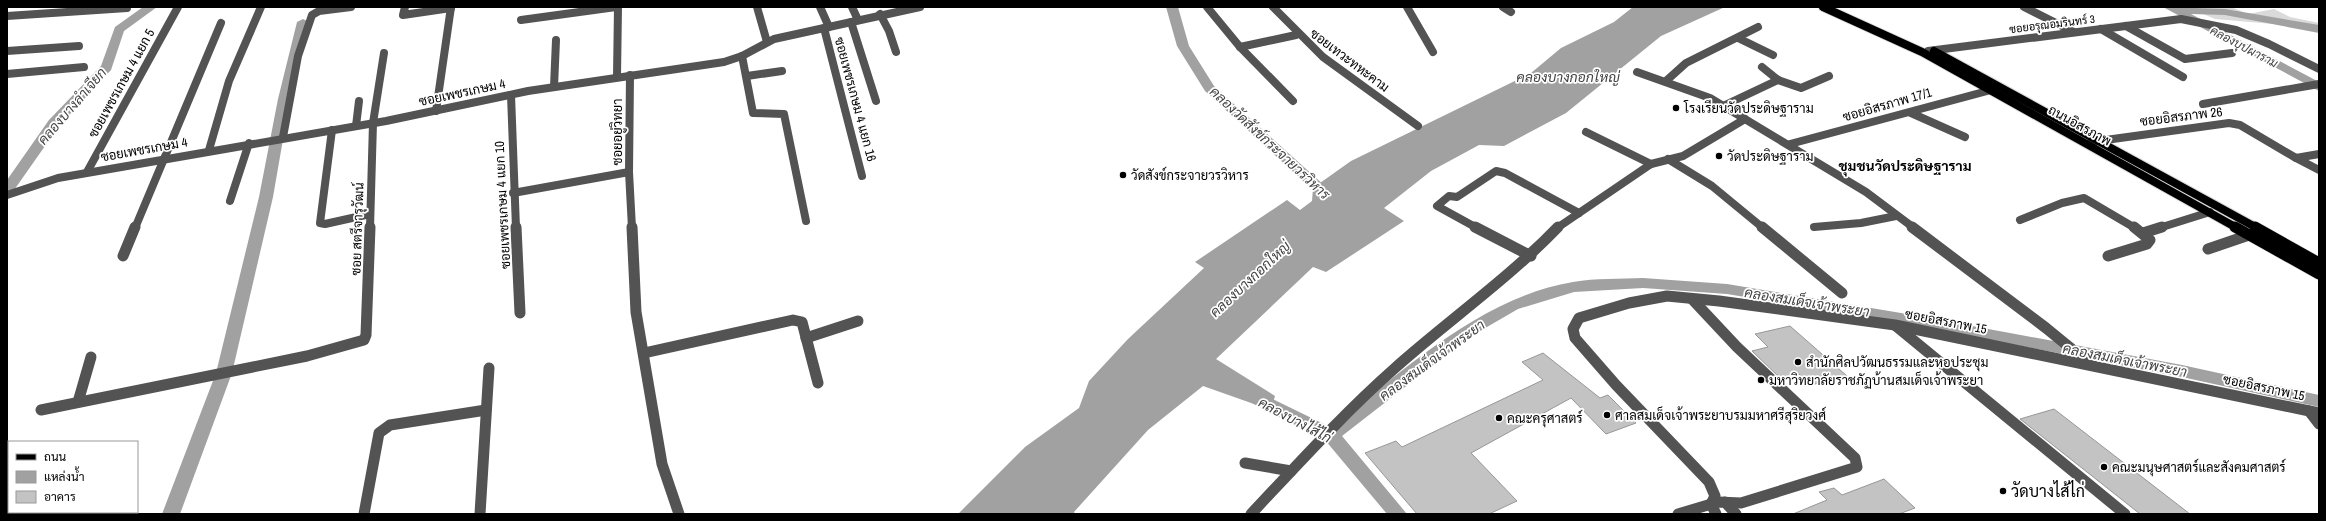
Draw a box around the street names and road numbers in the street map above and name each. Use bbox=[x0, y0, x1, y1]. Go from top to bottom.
street label: ซอยอรุณอมรินทร์ 3 bbox=[2008, 11, 2096, 38]
street label: ซอยเทวะทหะคาม bbox=[1307, 25, 1393, 96]
street label: ซอยเพชรเกษม 4 แยก 5 bbox=[84, 26, 159, 141]
street label: ซอยเพชรเกษม 4 แยก 16 bbox=[831, 35, 880, 163]
street label: ซอยเพชรเกษม 4 bbox=[417, 75, 507, 110]
street label: ซอยอิสรภาพ 17/1 bbox=[1841, 84, 1934, 125]
street label: ซอยอยู่วิทยา bbox=[609, 98, 627, 166]
street label: ถนนอิสรภาพ bbox=[2045, 101, 2114, 150]
street label: ซอยอิสรภาพ 26 bbox=[2139, 103, 2223, 130]
street label: ซอยเพชรเกษม 4 bbox=[99, 133, 189, 165]
street label: ซอยเพชรเกษม 4 แยก 10 bbox=[491, 141, 514, 269]
street label: ซอย สตรีจารุวัฒน์ bbox=[346, 182, 369, 276]
street label: ซอยอิสรภาพ 15 bbox=[1904, 305, 1988, 338]
street label: ซอยอิสรภาพ 15 bbox=[2222, 371, 2306, 404]

